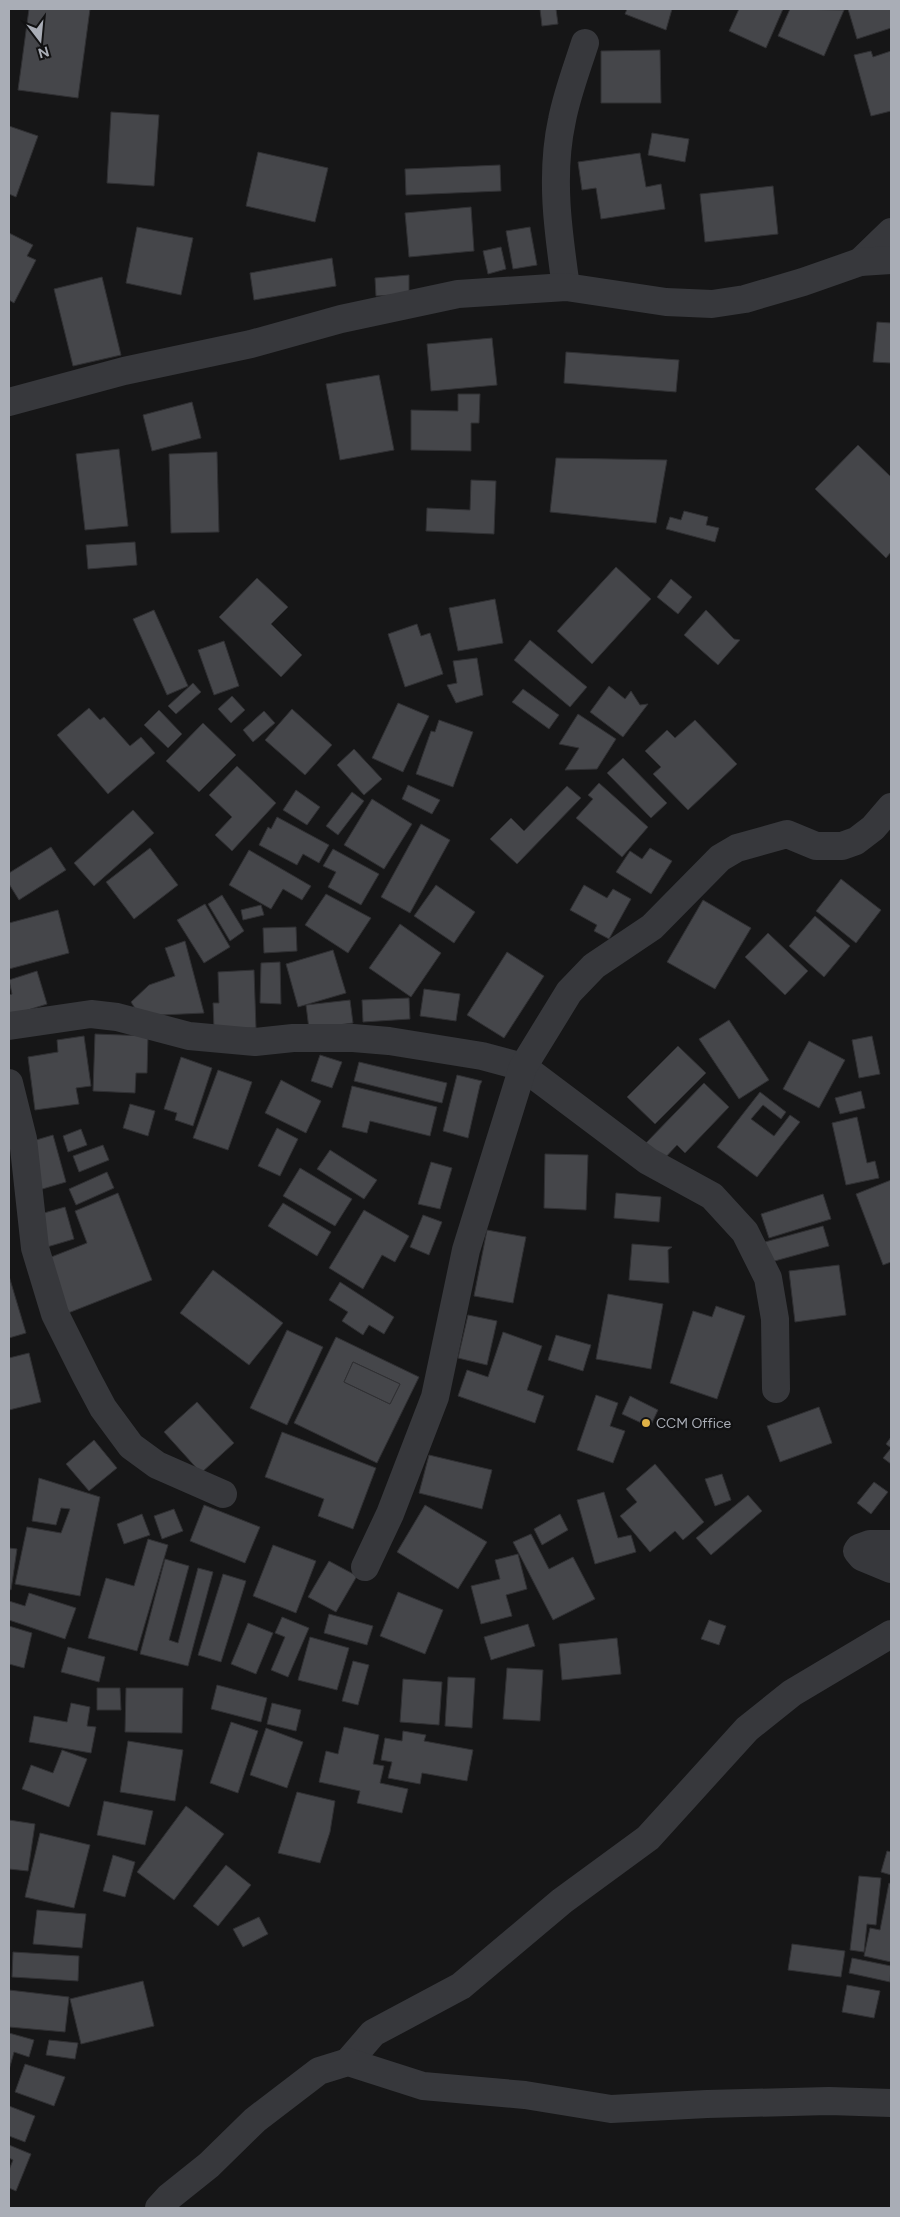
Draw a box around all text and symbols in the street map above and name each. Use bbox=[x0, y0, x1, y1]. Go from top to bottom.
north arrow bbox=[15, 15, 65, 65]
text: N bbox=[36, 42, 51, 62]
place label: CCM Office bbox=[656, 1415, 732, 1432]
marker: CCM Office bbox=[640, 1417, 652, 1429]

